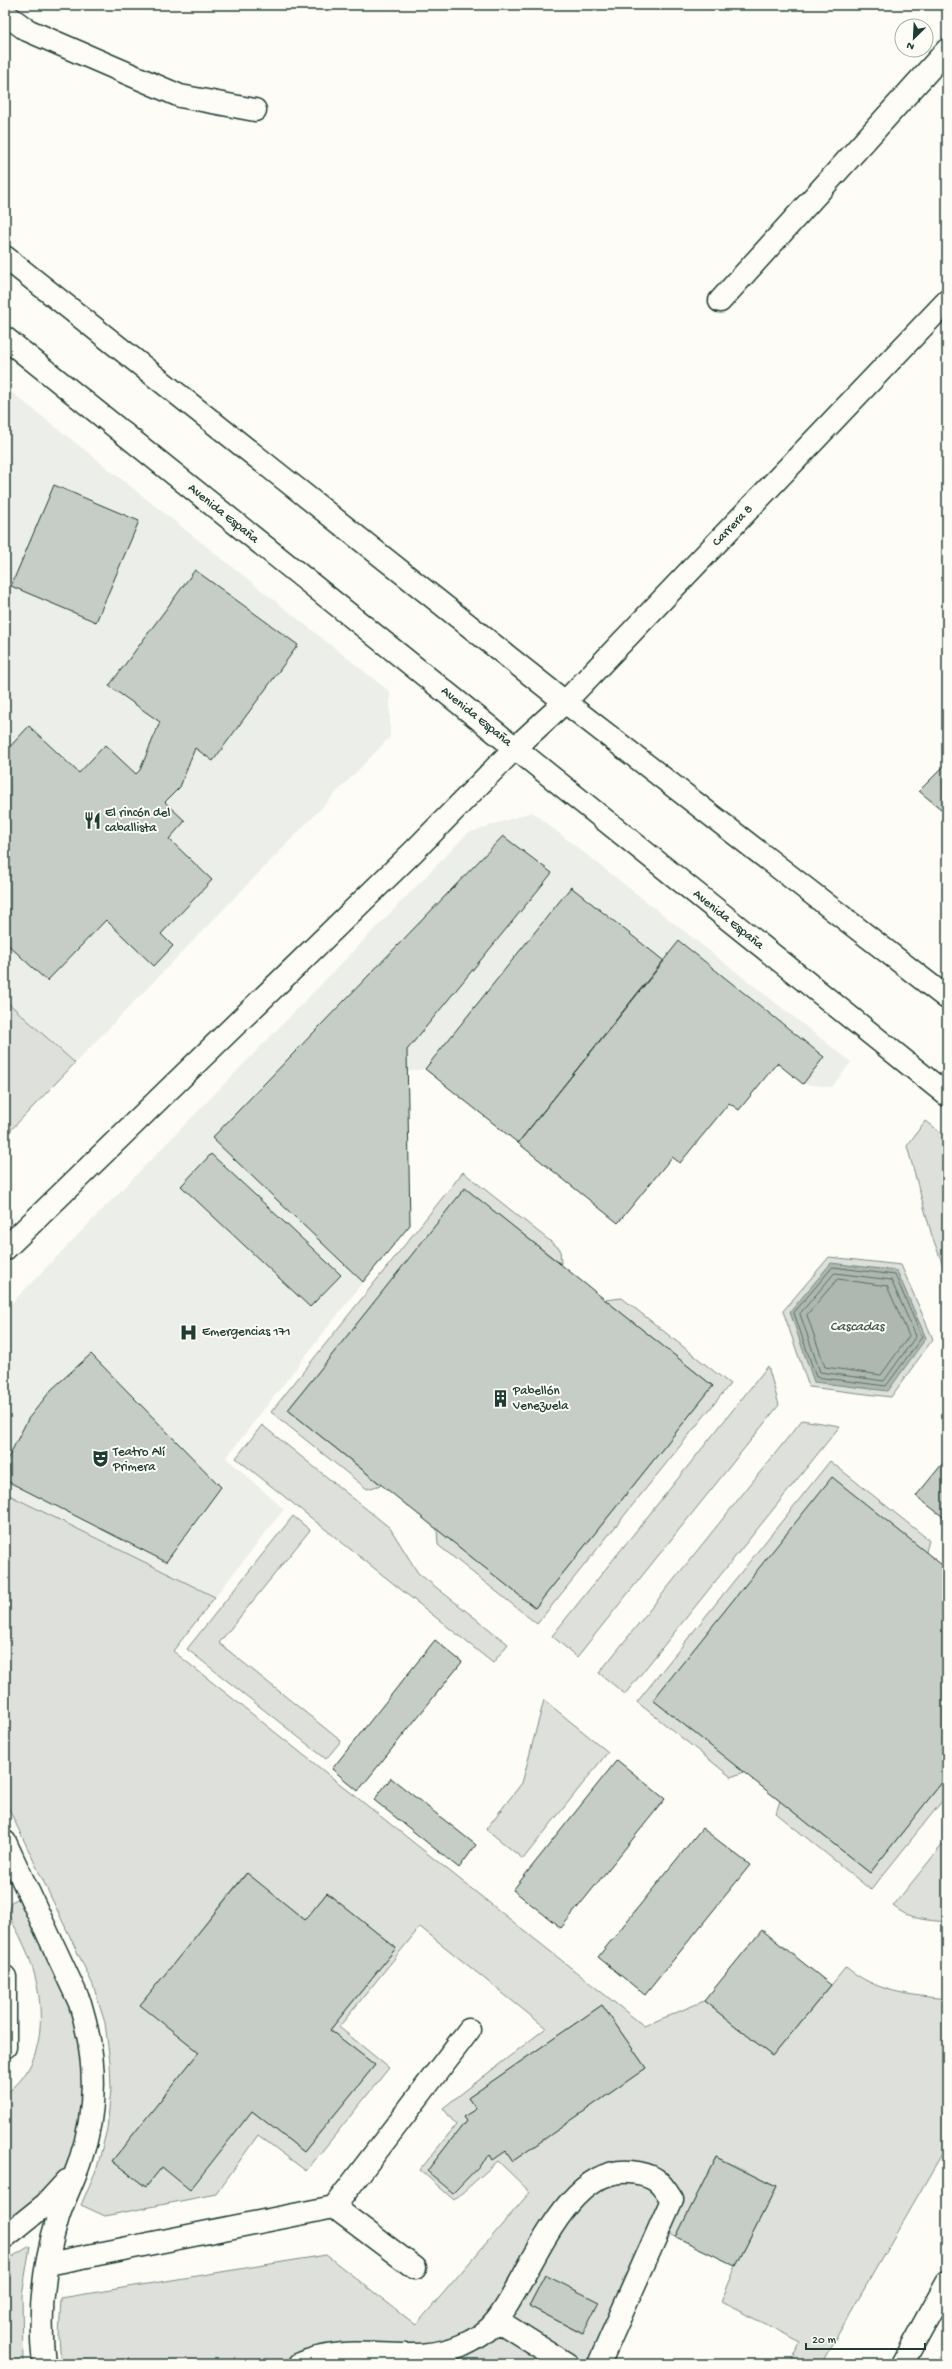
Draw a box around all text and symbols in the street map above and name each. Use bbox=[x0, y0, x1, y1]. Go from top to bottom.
north arrow bbox=[894, 18, 934, 58]
text: N bbox=[905, 38, 916, 52]
street label: Avenida España bbox=[185, 481, 262, 548]
street label: Carrera 8 bbox=[709, 502, 757, 550]
street label: Avenida España bbox=[438, 684, 515, 751]
place label: El rincón del caballista bbox=[105, 806, 170, 836]
restaurant icon: El rincón del caballista bbox=[82, 810, 102, 830]
street label: Avenida España bbox=[690, 887, 767, 954]
water label: Cascadas bbox=[830, 1319, 886, 1336]
hospital icon: Emergencias 171 bbox=[179, 1322, 199, 1342]
place label: Emergencias 171 bbox=[202, 1325, 291, 1340]
place label: Pabellón Venezuela bbox=[512, 1384, 569, 1414]
building icon: Pabellón Venezuela bbox=[490, 1388, 510, 1408]
place label: Teatro Alí Primera bbox=[112, 1445, 166, 1475]
theatre icon: Teatro Alí Primera bbox=[90, 1449, 110, 1469]
scale bar bbox=[806, 2325, 925, 2351]
text: 20 m bbox=[812, 2334, 837, 2348]

